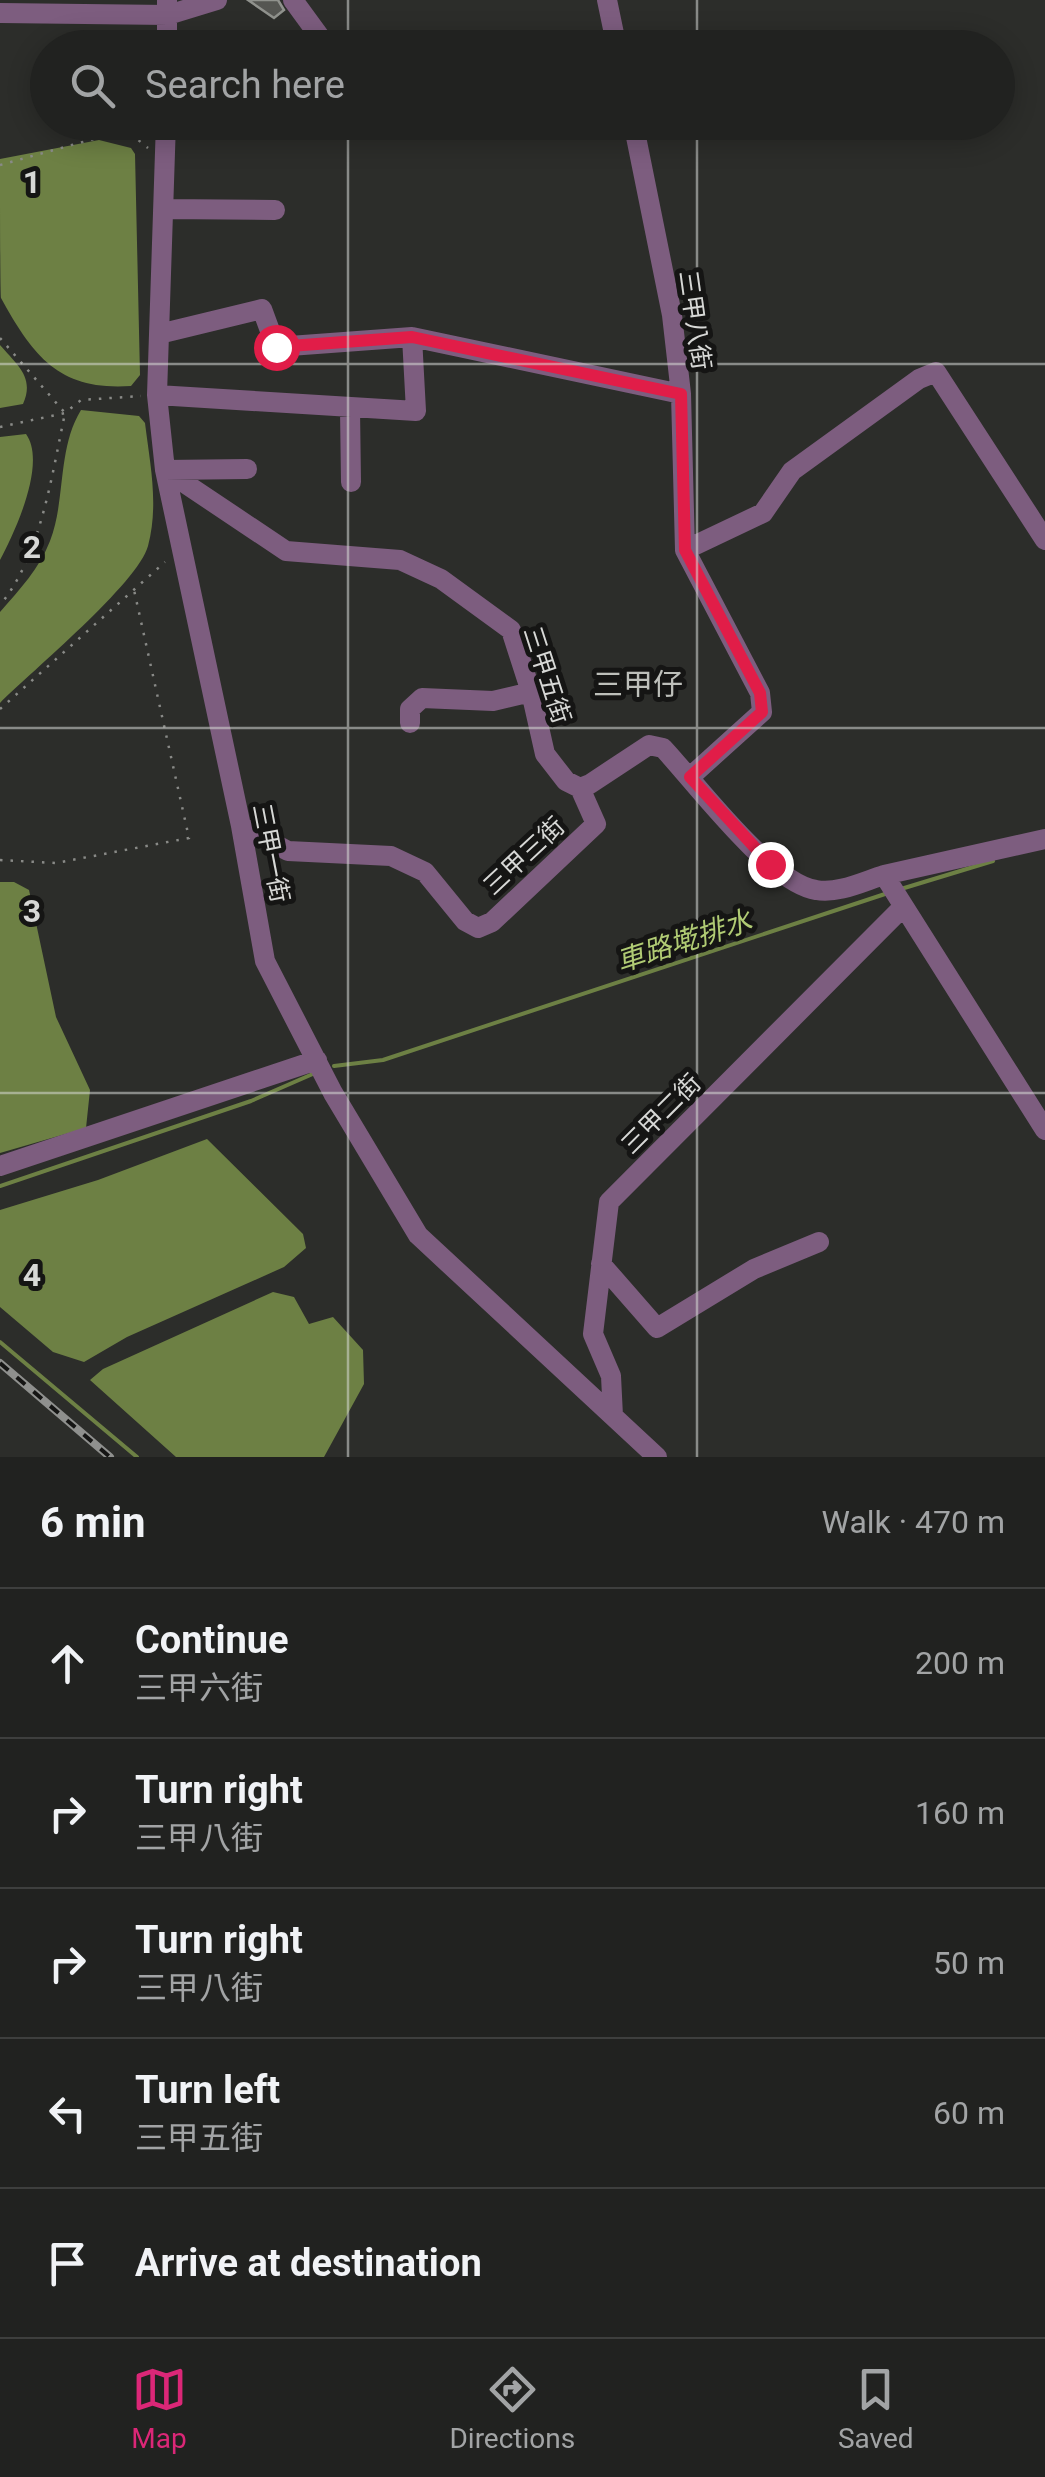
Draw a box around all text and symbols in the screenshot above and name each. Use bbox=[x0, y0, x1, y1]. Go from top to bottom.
search box bbox=[30, 30, 1015, 140]
icon: search bbox=[65, 58, 120, 113]
text: Search here bbox=[145, 63, 345, 107]
text: 1 bbox=[23, 163, 41, 201]
street label: 三甲八街 bbox=[674, 268, 716, 372]
route start bbox=[254, 325, 300, 371]
text: 2 bbox=[23, 528, 41, 566]
street label: 三甲五街 bbox=[518, 623, 576, 727]
district label: 三甲仔 bbox=[593, 667, 683, 702]
street label: 三甲一街 bbox=[247, 801, 295, 905]
street label: 三甲三街 bbox=[478, 811, 570, 901]
route end bbox=[748, 842, 794, 888]
text: 3 bbox=[23, 892, 41, 930]
water label: 車路墘排水 bbox=[612, 903, 758, 978]
street label: 三甲二街 bbox=[615, 1068, 707, 1160]
text: 4 bbox=[23, 1256, 41, 1294]
text: 6 min bbox=[40, 1498, 146, 1547]
text: Walk · 470 m bbox=[822, 1503, 1005, 1541]
text: Continue bbox=[135, 1618, 289, 1662]
icon: ahead bbox=[40, 1636, 95, 1691]
text: 200 m bbox=[915, 1644, 1005, 1682]
text: 三甲六街 bbox=[135, 1669, 263, 1707]
text: Turn right bbox=[135, 1768, 303, 1812]
icon: right bbox=[40, 1786, 95, 1841]
text: 160 m bbox=[915, 1794, 1005, 1832]
text: 三甲八街 bbox=[135, 1819, 263, 1857]
text: Turn right bbox=[135, 1918, 303, 1962]
icon: right bbox=[40, 1936, 95, 1991]
text: 50 m bbox=[933, 1944, 1005, 1982]
text: 三甲八街 bbox=[135, 1969, 263, 2007]
text: Turn left bbox=[135, 2068, 280, 2112]
icon: left bbox=[40, 2086, 95, 2141]
text: 60 m bbox=[933, 2094, 1005, 2132]
text: 三甲五街 bbox=[135, 2119, 263, 2157]
icon: arrive bbox=[40, 2236, 95, 2291]
text: Arrive at destination bbox=[135, 2241, 482, 2285]
tab: Map bbox=[131, 2362, 187, 2455]
tab: Directions bbox=[449, 2362, 575, 2455]
tab: Saved bbox=[838, 2362, 914, 2455]

